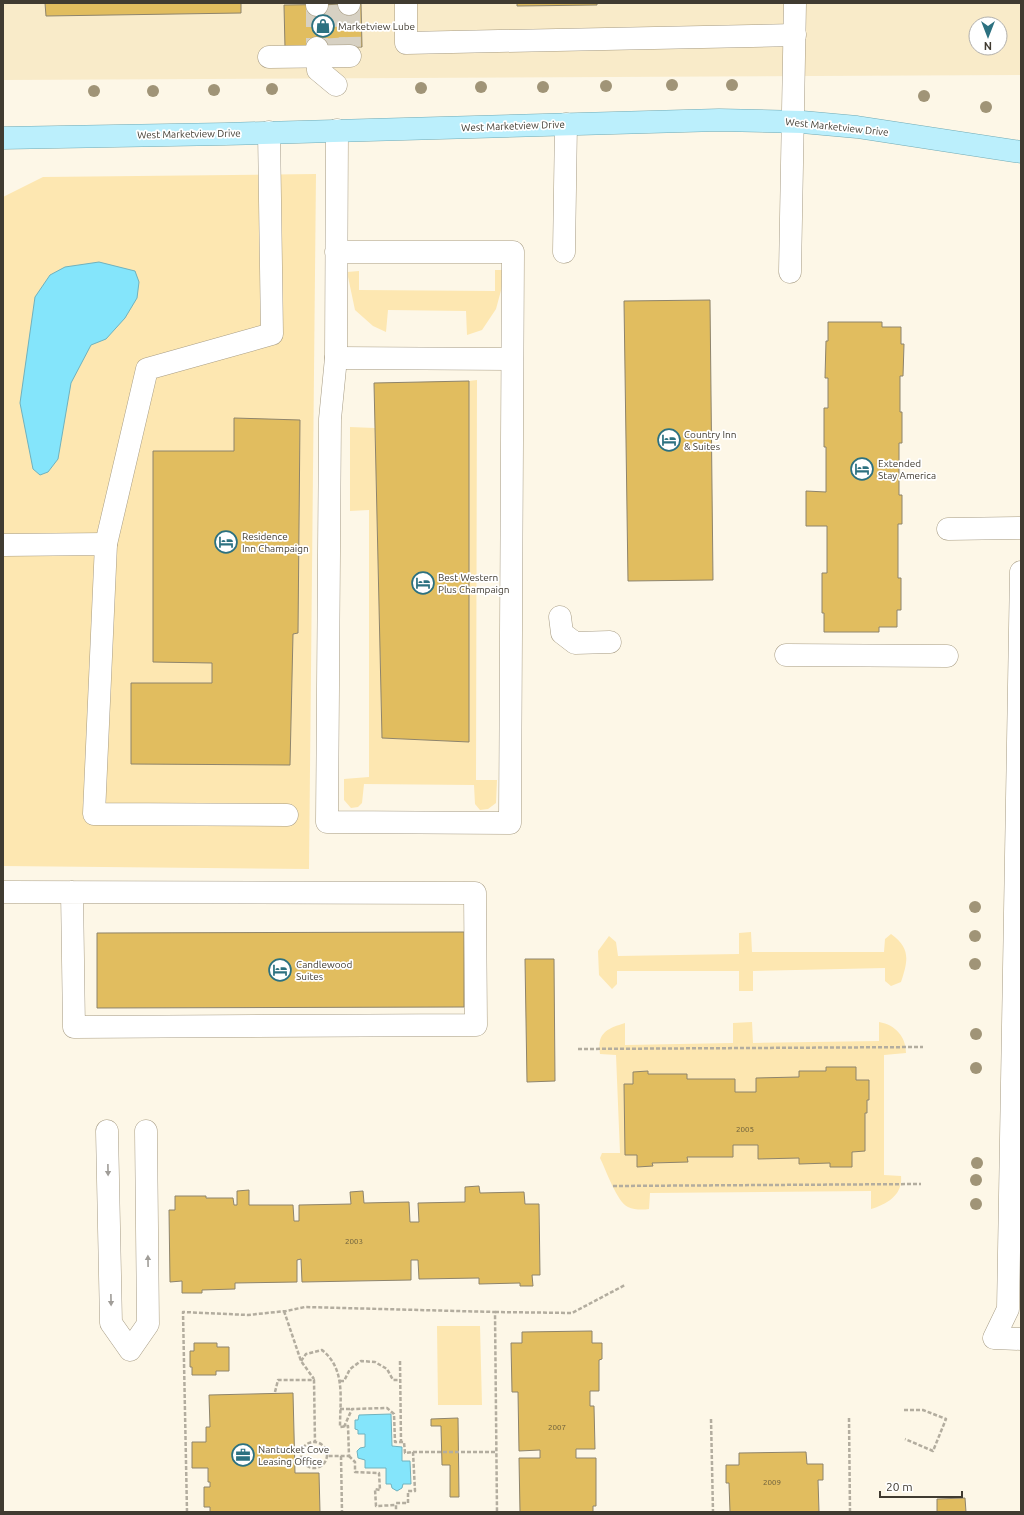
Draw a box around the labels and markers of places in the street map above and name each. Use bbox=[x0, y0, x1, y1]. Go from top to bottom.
shop icon: Marketview Lube bbox=[310, 13, 336, 39]
place label: Marketview Lube bbox=[338, 21, 415, 32]
hotel icon: Country Inn & Suites bbox=[656, 427, 682, 453]
place label: Country Inn & Suites bbox=[684, 429, 736, 452]
hotel icon: Extended Stay America bbox=[849, 456, 875, 482]
place label: Extended Stay America bbox=[878, 458, 936, 481]
hotel icon: Residence Inn Champaign bbox=[213, 529, 239, 555]
place label: Residence Inn Champaign bbox=[242, 531, 309, 554]
hotel icon: Best Western Plus Champaign bbox=[410, 570, 436, 596]
place label: Best Western Plus Champaign bbox=[438, 572, 509, 595]
hotel icon: Candlewood Suites bbox=[267, 957, 293, 983]
place label: Candlewood Suites bbox=[296, 959, 352, 982]
office icon: Nantucket Cove Leasing Office bbox=[230, 1442, 256, 1468]
place label: Nantucket Cove Leasing Office bbox=[258, 1444, 329, 1467]

